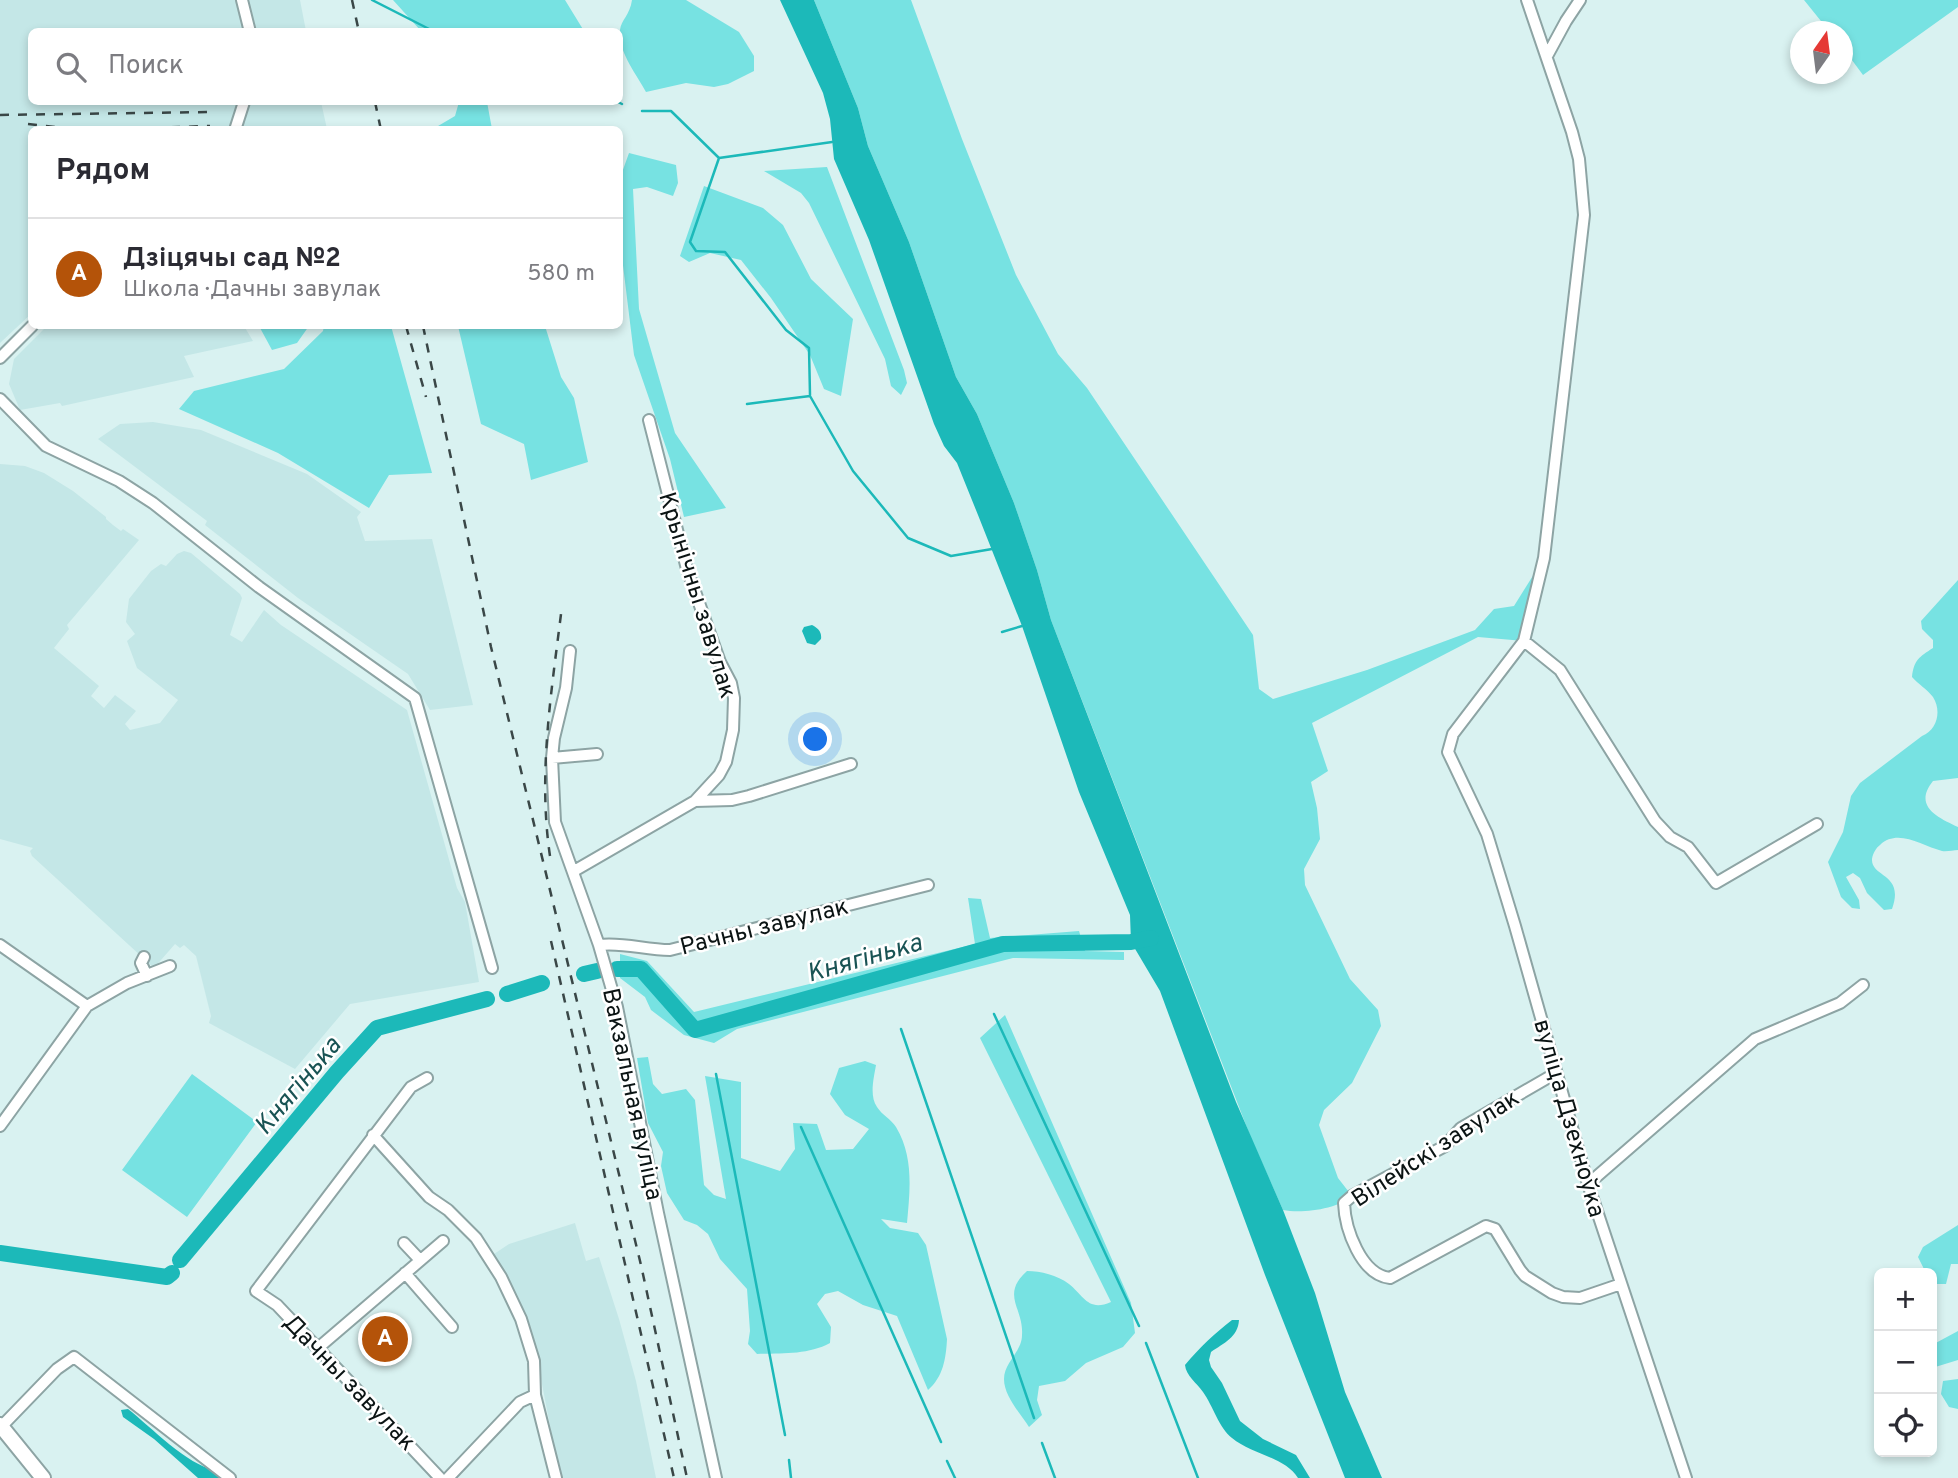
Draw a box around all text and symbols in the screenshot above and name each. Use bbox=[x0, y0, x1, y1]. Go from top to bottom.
north arrow bbox=[1790, 21, 1853, 84]
search box bbox=[28, 28, 623, 105]
icon: search bbox=[52, 48, 90, 86]
text: Поиск bbox=[108, 50, 184, 83]
text: Рядом bbox=[56, 153, 150, 190]
text: Дзіцячы сад №2 bbox=[123, 243, 341, 276]
text: A bbox=[71, 260, 87, 289]
text: 580 m bbox=[527, 260, 595, 289]
text: Школа · Дачны завулак bbox=[123, 276, 381, 305]
street label: Крынічны завулак bbox=[650, 489, 742, 702]
your location bbox=[798, 722, 832, 756]
street label: Рачны завулак bbox=[677, 893, 852, 963]
water label: Княгінька bbox=[803, 927, 927, 992]
street label: Вакзальная вуліца bbox=[594, 986, 668, 1203]
street label: вуліца Дзехноўка bbox=[1525, 1016, 1611, 1221]
water label: Княгінька bbox=[248, 1030, 350, 1143]
street label: Вілейскі завулак bbox=[1347, 1084, 1526, 1215]
map controls bbox=[1874, 1268, 1937, 1457]
button: + bbox=[1874, 1268, 1937, 1331]
street label: Дачны завулак bbox=[276, 1309, 421, 1458]
pin: A bbox=[362, 1313, 408, 1365]
button: − bbox=[1874, 1331, 1937, 1394]
button: locate bbox=[1874, 1394, 1937, 1457]

